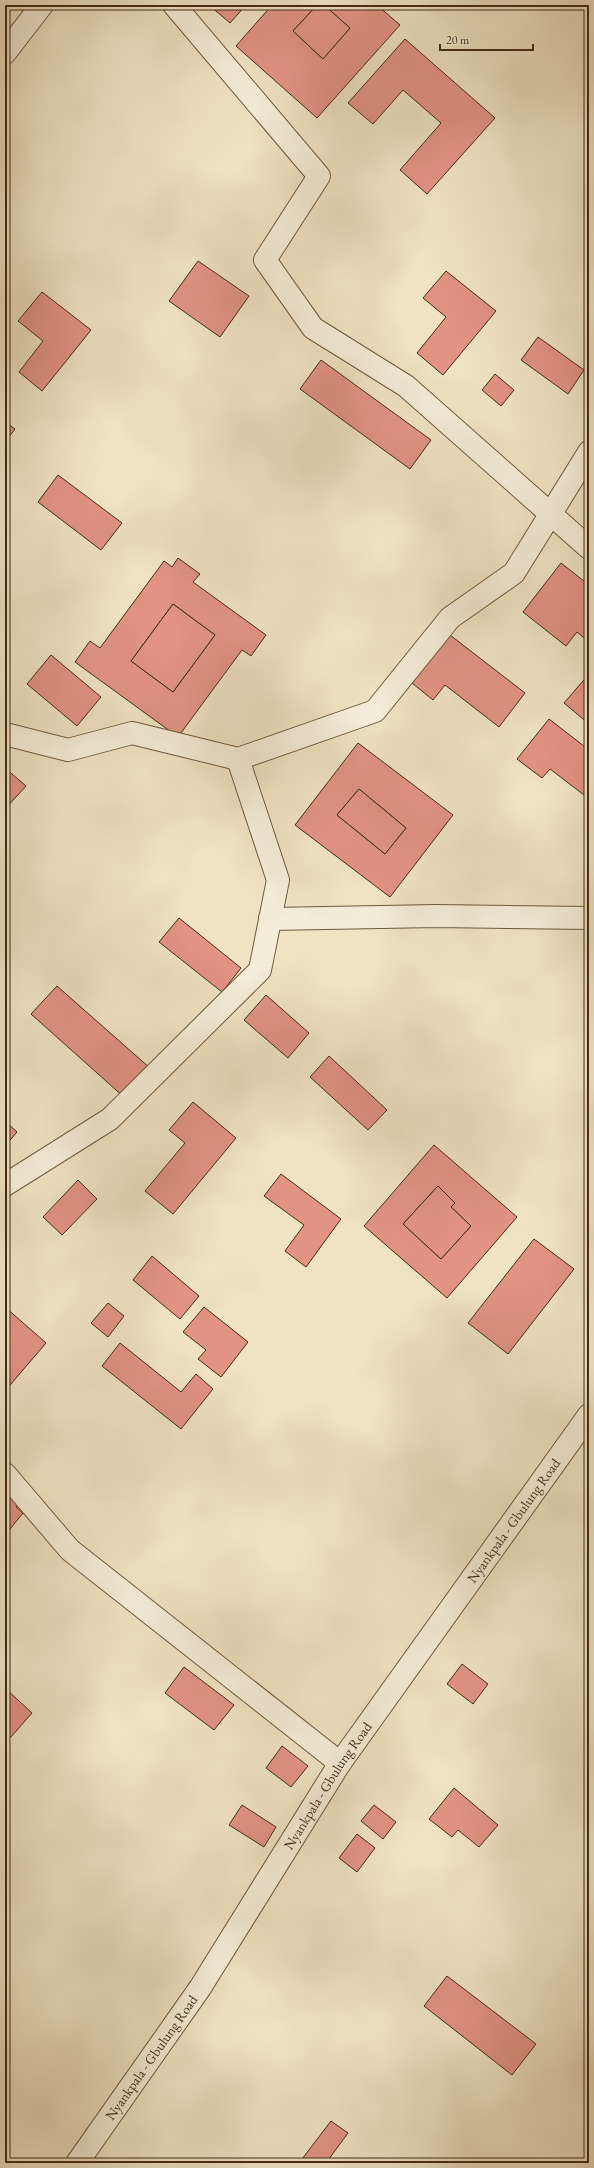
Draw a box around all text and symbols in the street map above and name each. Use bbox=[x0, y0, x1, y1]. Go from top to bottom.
scale bar bbox=[440, 26, 533, 52]
text: 20 m bbox=[446, 32, 470, 48]
street label: Nyankpala - Gbulung Road bbox=[463, 1454, 565, 1586]
street label: Nyankpala - Gbulung Road bbox=[279, 1718, 376, 1853]
street label: Nyankpala - Gbulung Road bbox=[101, 1991, 202, 2124]

